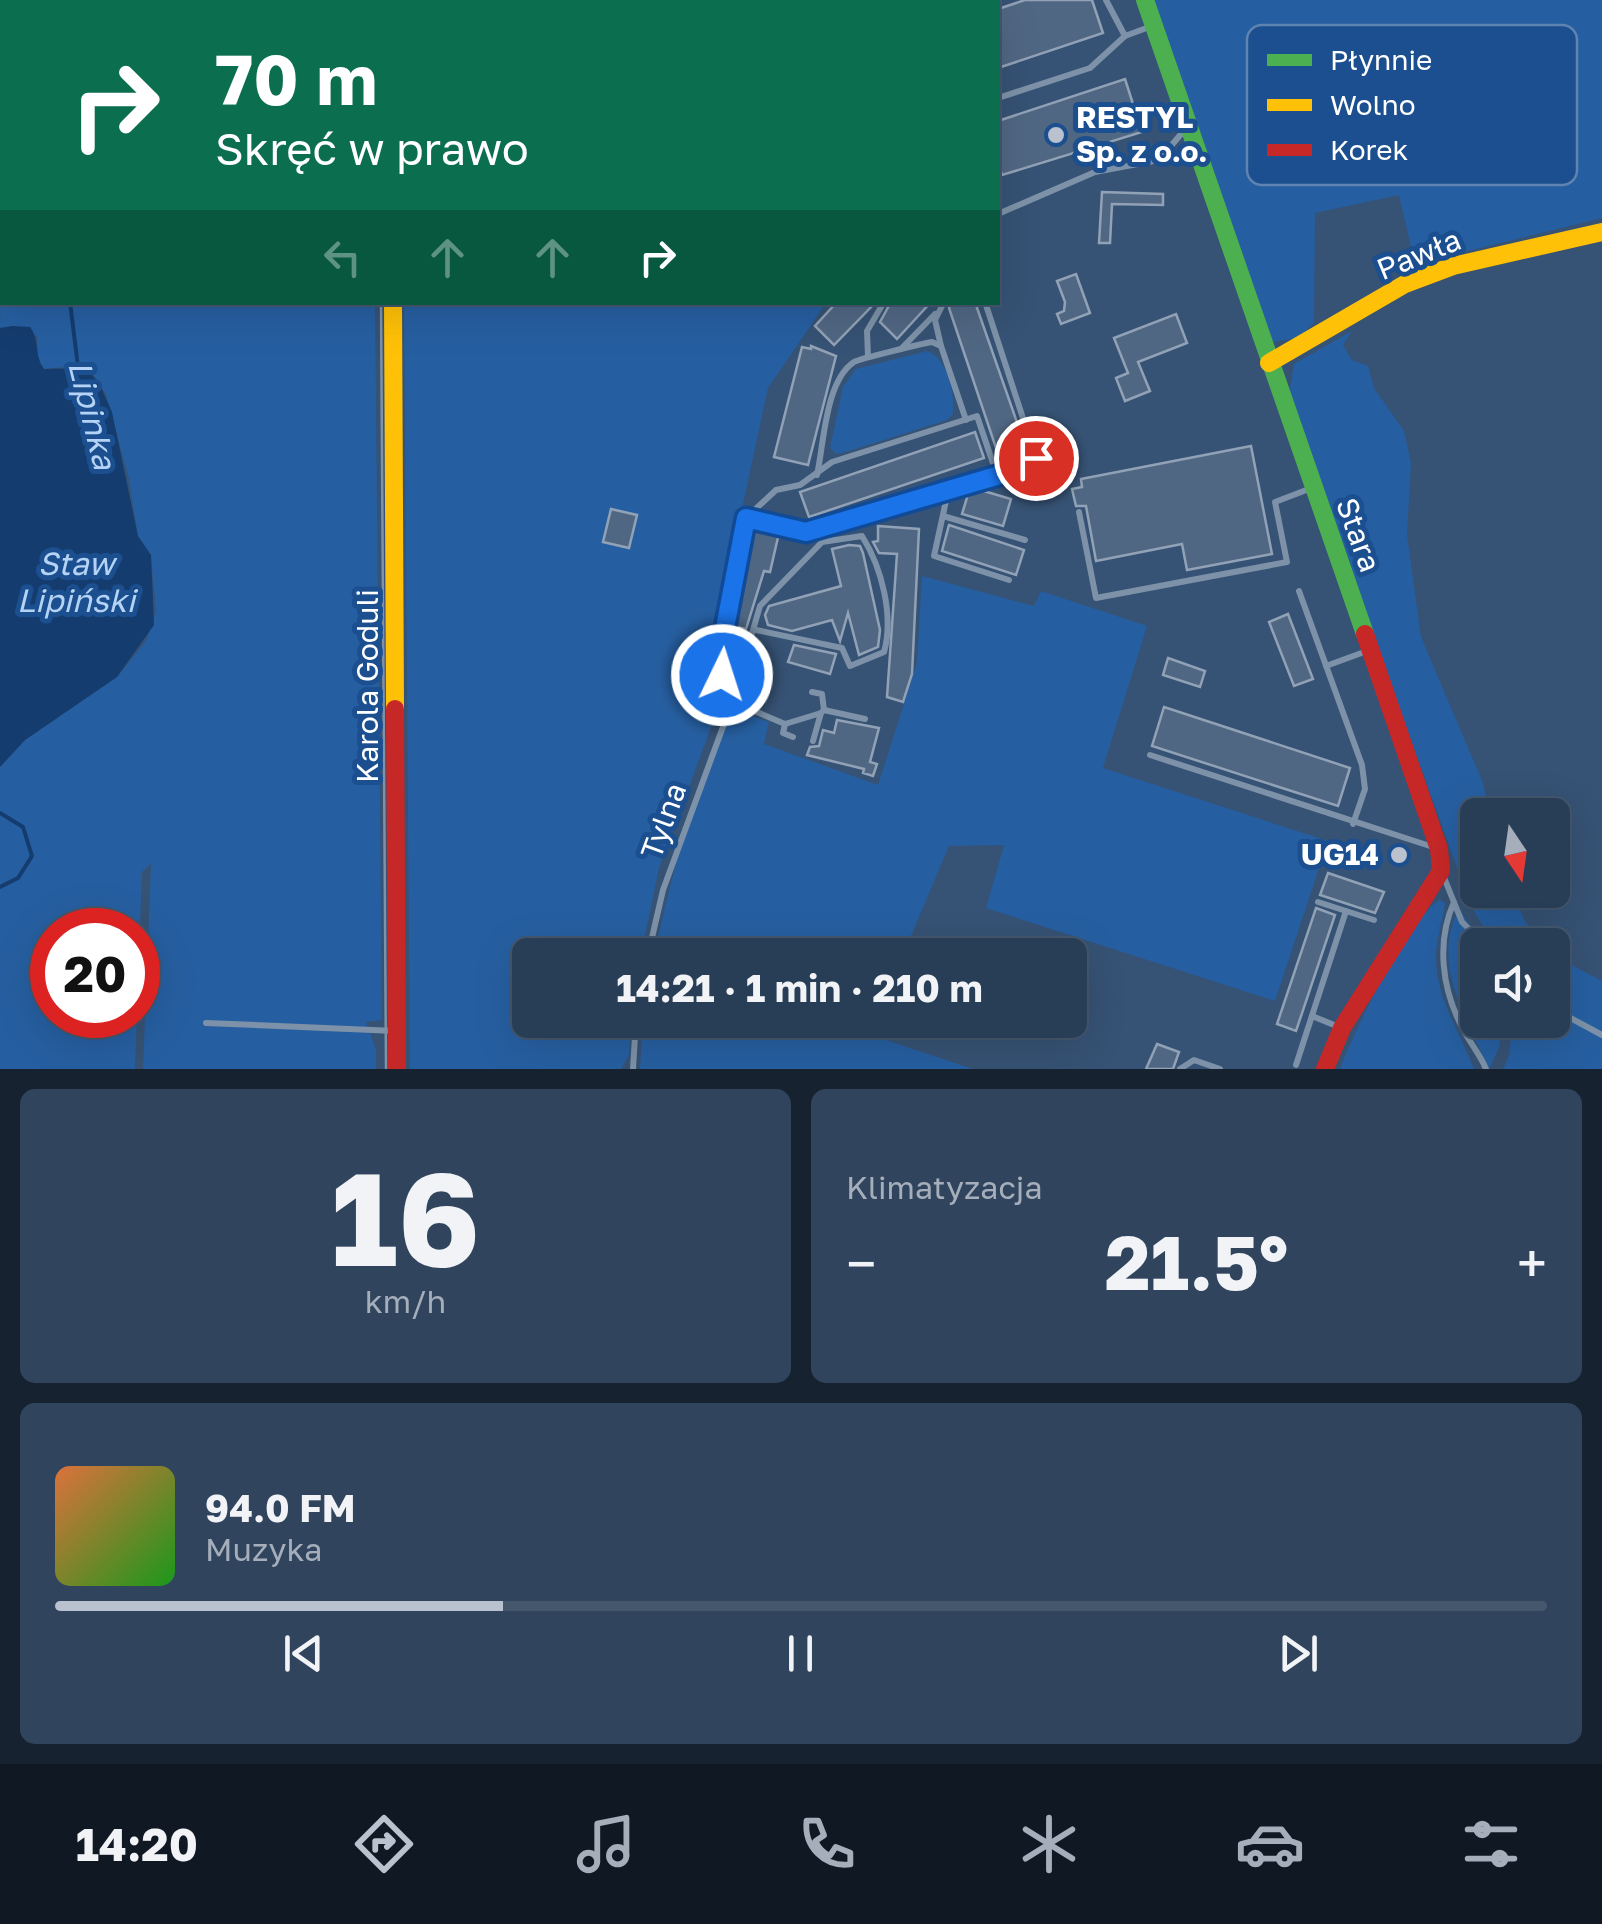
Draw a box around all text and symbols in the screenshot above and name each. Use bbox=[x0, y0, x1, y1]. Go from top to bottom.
legend bbox=[1247, 25, 1577, 185]
text: 70 m bbox=[215, 36, 377, 120]
icon: right bbox=[50, 40, 180, 170]
text: Płynnie bbox=[1330, 43, 1432, 76]
text: Wolno bbox=[1330, 88, 1416, 121]
place label: RESTYL Sp. z o.o. bbox=[1076, 99, 1208, 169]
text: Skręć w prawo bbox=[215, 121, 529, 175]
marker: RESTYL Sp. z o.o. bbox=[1045, 124, 1067, 146]
text: Korek bbox=[1330, 133, 1408, 166]
street label: Pawła bbox=[1371, 221, 1466, 287]
icon: left bbox=[315, 230, 370, 285]
icon: ahead bbox=[420, 230, 475, 285]
icon: ahead bbox=[525, 230, 580, 285]
icon: right bbox=[630, 230, 685, 285]
water label: Lipinka bbox=[61, 357, 125, 475]
pin bbox=[994, 416, 1079, 501]
icon: arrive bbox=[1009, 431, 1064, 486]
street label: Stara bbox=[1329, 493, 1389, 576]
water label: Staw Lipiński bbox=[17, 544, 139, 619]
street label: Karola Goduli bbox=[349, 589, 385, 783]
position arrow bbox=[670, 623, 774, 727]
street label: Tylna bbox=[633, 778, 693, 863]
north arrow bbox=[1460, 798, 1570, 908]
map controls bbox=[1460, 798, 1570, 1038]
place label: UG14 bbox=[1301, 836, 1379, 872]
marker: UG14 bbox=[1388, 844, 1410, 866]
speed limit sign: 20 bbox=[30, 908, 160, 1038]
button: sound bbox=[1460, 928, 1570, 1038]
text: 14:21 · 1 min · 210 m bbox=[616, 965, 983, 1010]
text: 16 bbox=[331, 1139, 480, 1295]
text: Klimatyzacja bbox=[846, 1168, 1043, 1206]
text: 21.5° bbox=[1105, 1216, 1288, 1307]
text: − bbox=[846, 1230, 876, 1296]
text: + bbox=[1517, 1230, 1547, 1296]
text: km/h bbox=[365, 1282, 446, 1320]
text: 94.0 FM bbox=[205, 1485, 356, 1530]
text: Muzyka bbox=[205, 1530, 322, 1568]
icon: previous bbox=[276, 1626, 331, 1681]
icon: pause bbox=[773, 1626, 828, 1681]
icon: next bbox=[1271, 1626, 1326, 1681]
icon: directions bbox=[349, 1809, 419, 1879]
icon: music bbox=[571, 1809, 641, 1879]
icon: phone bbox=[792, 1809, 862, 1879]
icon: climate bbox=[1014, 1809, 1084, 1879]
icon: car bbox=[1235, 1809, 1305, 1879]
icon: filters bbox=[1456, 1809, 1526, 1879]
text: 14:20 bbox=[76, 1817, 198, 1871]

